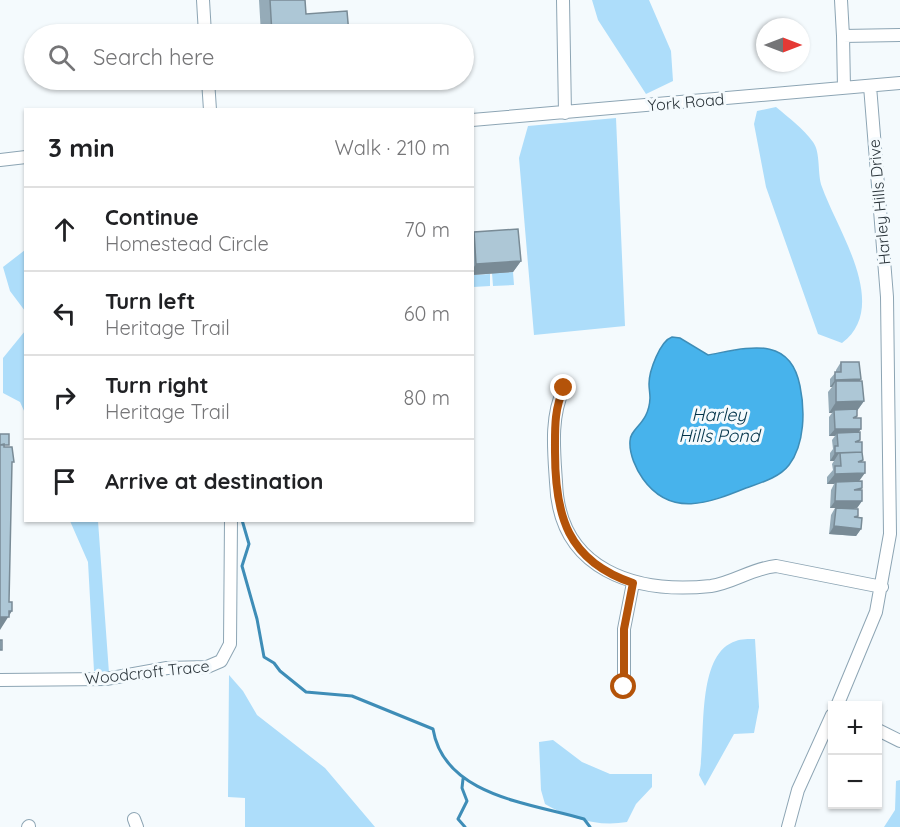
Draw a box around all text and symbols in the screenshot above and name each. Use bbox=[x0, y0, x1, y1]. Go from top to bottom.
north arrow bbox=[756, 18, 810, 72]
search box bbox=[24, 24, 474, 90]
icon: search bbox=[45, 41, 78, 74]
text: Search here bbox=[93, 43, 214, 71]
street label: York Road bbox=[647, 89, 725, 115]
text: 3 min bbox=[48, 131, 115, 164]
text: Walk · 210 m bbox=[335, 135, 450, 160]
street label: Harley Hills Drive bbox=[864, 138, 894, 266]
text: Continue bbox=[105, 203, 199, 231]
icon: ahead bbox=[48, 213, 81, 246]
text: 70 m bbox=[404, 217, 450, 242]
text: Homestead Circle bbox=[105, 231, 269, 256]
text: Turn left bbox=[105, 287, 195, 315]
icon: left bbox=[48, 297, 81, 330]
text: 60 m bbox=[404, 301, 450, 326]
text: Heritage Trail bbox=[105, 315, 230, 340]
text: Turn right bbox=[105, 371, 209, 399]
route end bbox=[550, 374, 576, 400]
icon: right bbox=[48, 381, 81, 414]
text: 80 m bbox=[404, 385, 450, 410]
text: Heritage Trail bbox=[105, 399, 230, 424]
water label: Harley Hills Pond bbox=[678, 403, 762, 447]
icon: arrive bbox=[48, 465, 81, 498]
text: Arrive at destination bbox=[105, 467, 323, 495]
street label: Woodcroft Trace bbox=[84, 656, 210, 688]
route start bbox=[610, 673, 636, 699]
map controls bbox=[828, 701, 882, 809]
button: + bbox=[828, 701, 882, 755]
button: − bbox=[828, 755, 882, 809]

